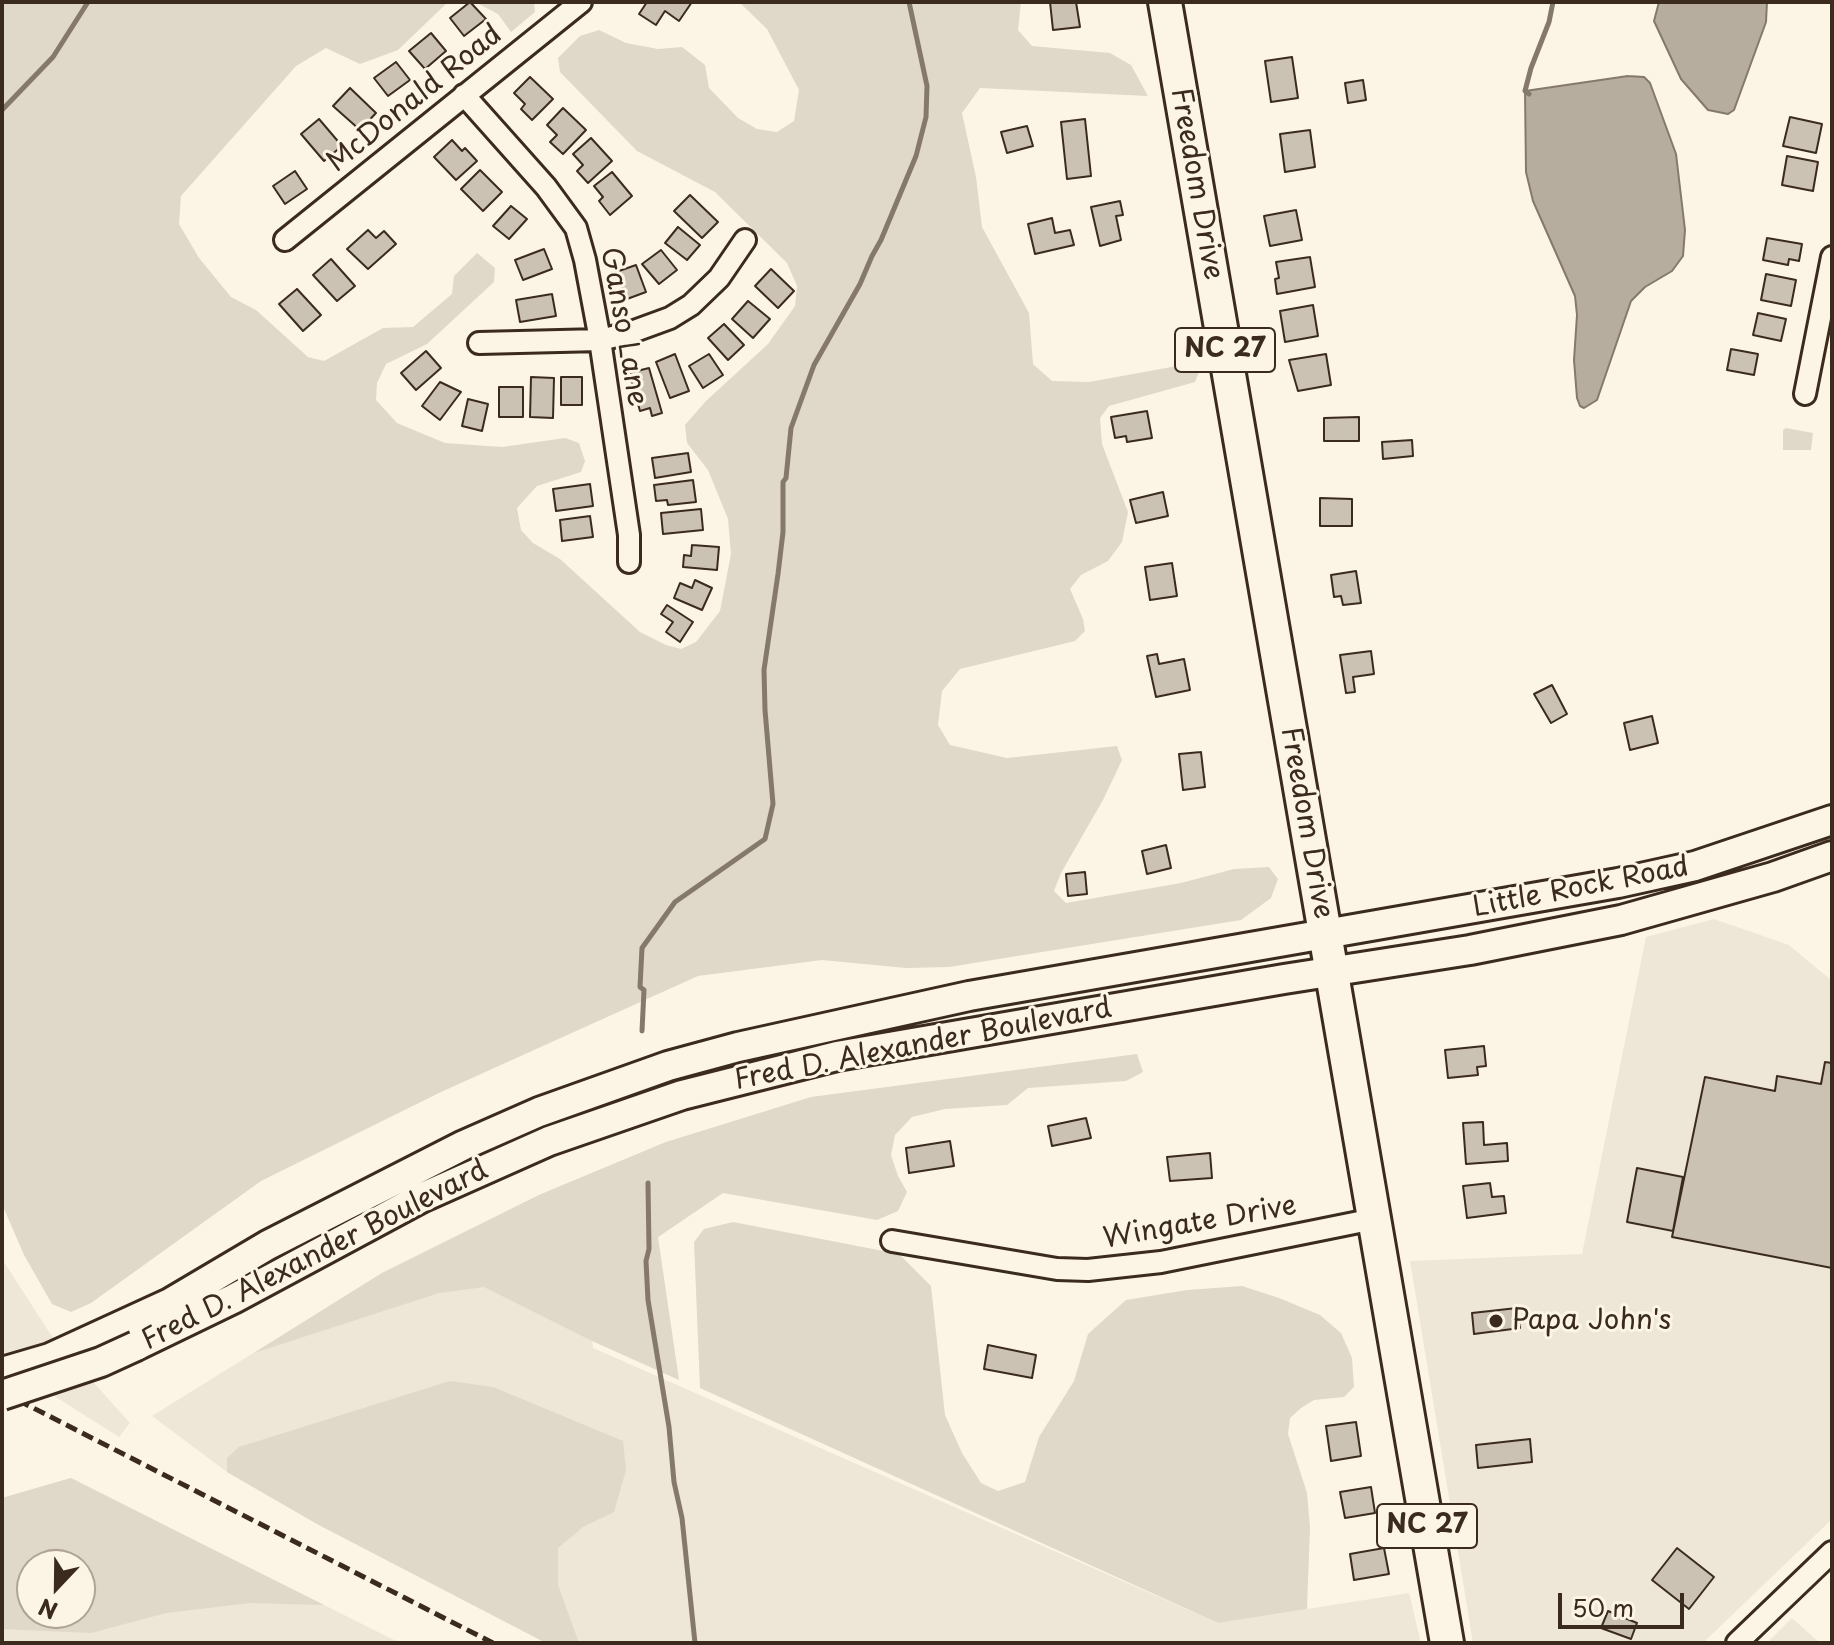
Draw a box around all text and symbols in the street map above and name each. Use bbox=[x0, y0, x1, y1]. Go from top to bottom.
street label: McDonald Road bbox=[321, 18, 509, 180]
street label: Freedom Drive bbox=[1163, 85, 1229, 283]
street label: Ganso Lane bbox=[592, 245, 654, 409]
road number: NC 27 bbox=[1175, 328, 1275, 372]
street label: Freedom Drive bbox=[1273, 724, 1339, 922]
street label: Little Rock Road bbox=[1470, 851, 1692, 925]
street label: Fred D. Alexander Boulevard bbox=[732, 992, 1114, 1098]
street label: Fred D. Alexander Boulevard bbox=[136, 1154, 494, 1358]
street label: Wingate Drive bbox=[1101, 1189, 1299, 1257]
place label: Papa John's bbox=[1512, 1304, 1671, 1338]
marker: Papa John's bbox=[1487, 1312, 1505, 1330]
road number: NC 27 bbox=[1377, 1504, 1477, 1548]
north arrow bbox=[16, 1549, 96, 1629]
scale bar bbox=[1562, 1577, 1688, 1627]
text: 50 m bbox=[1572, 1589, 1634, 1625]
text: N bbox=[33, 1591, 62, 1628]

